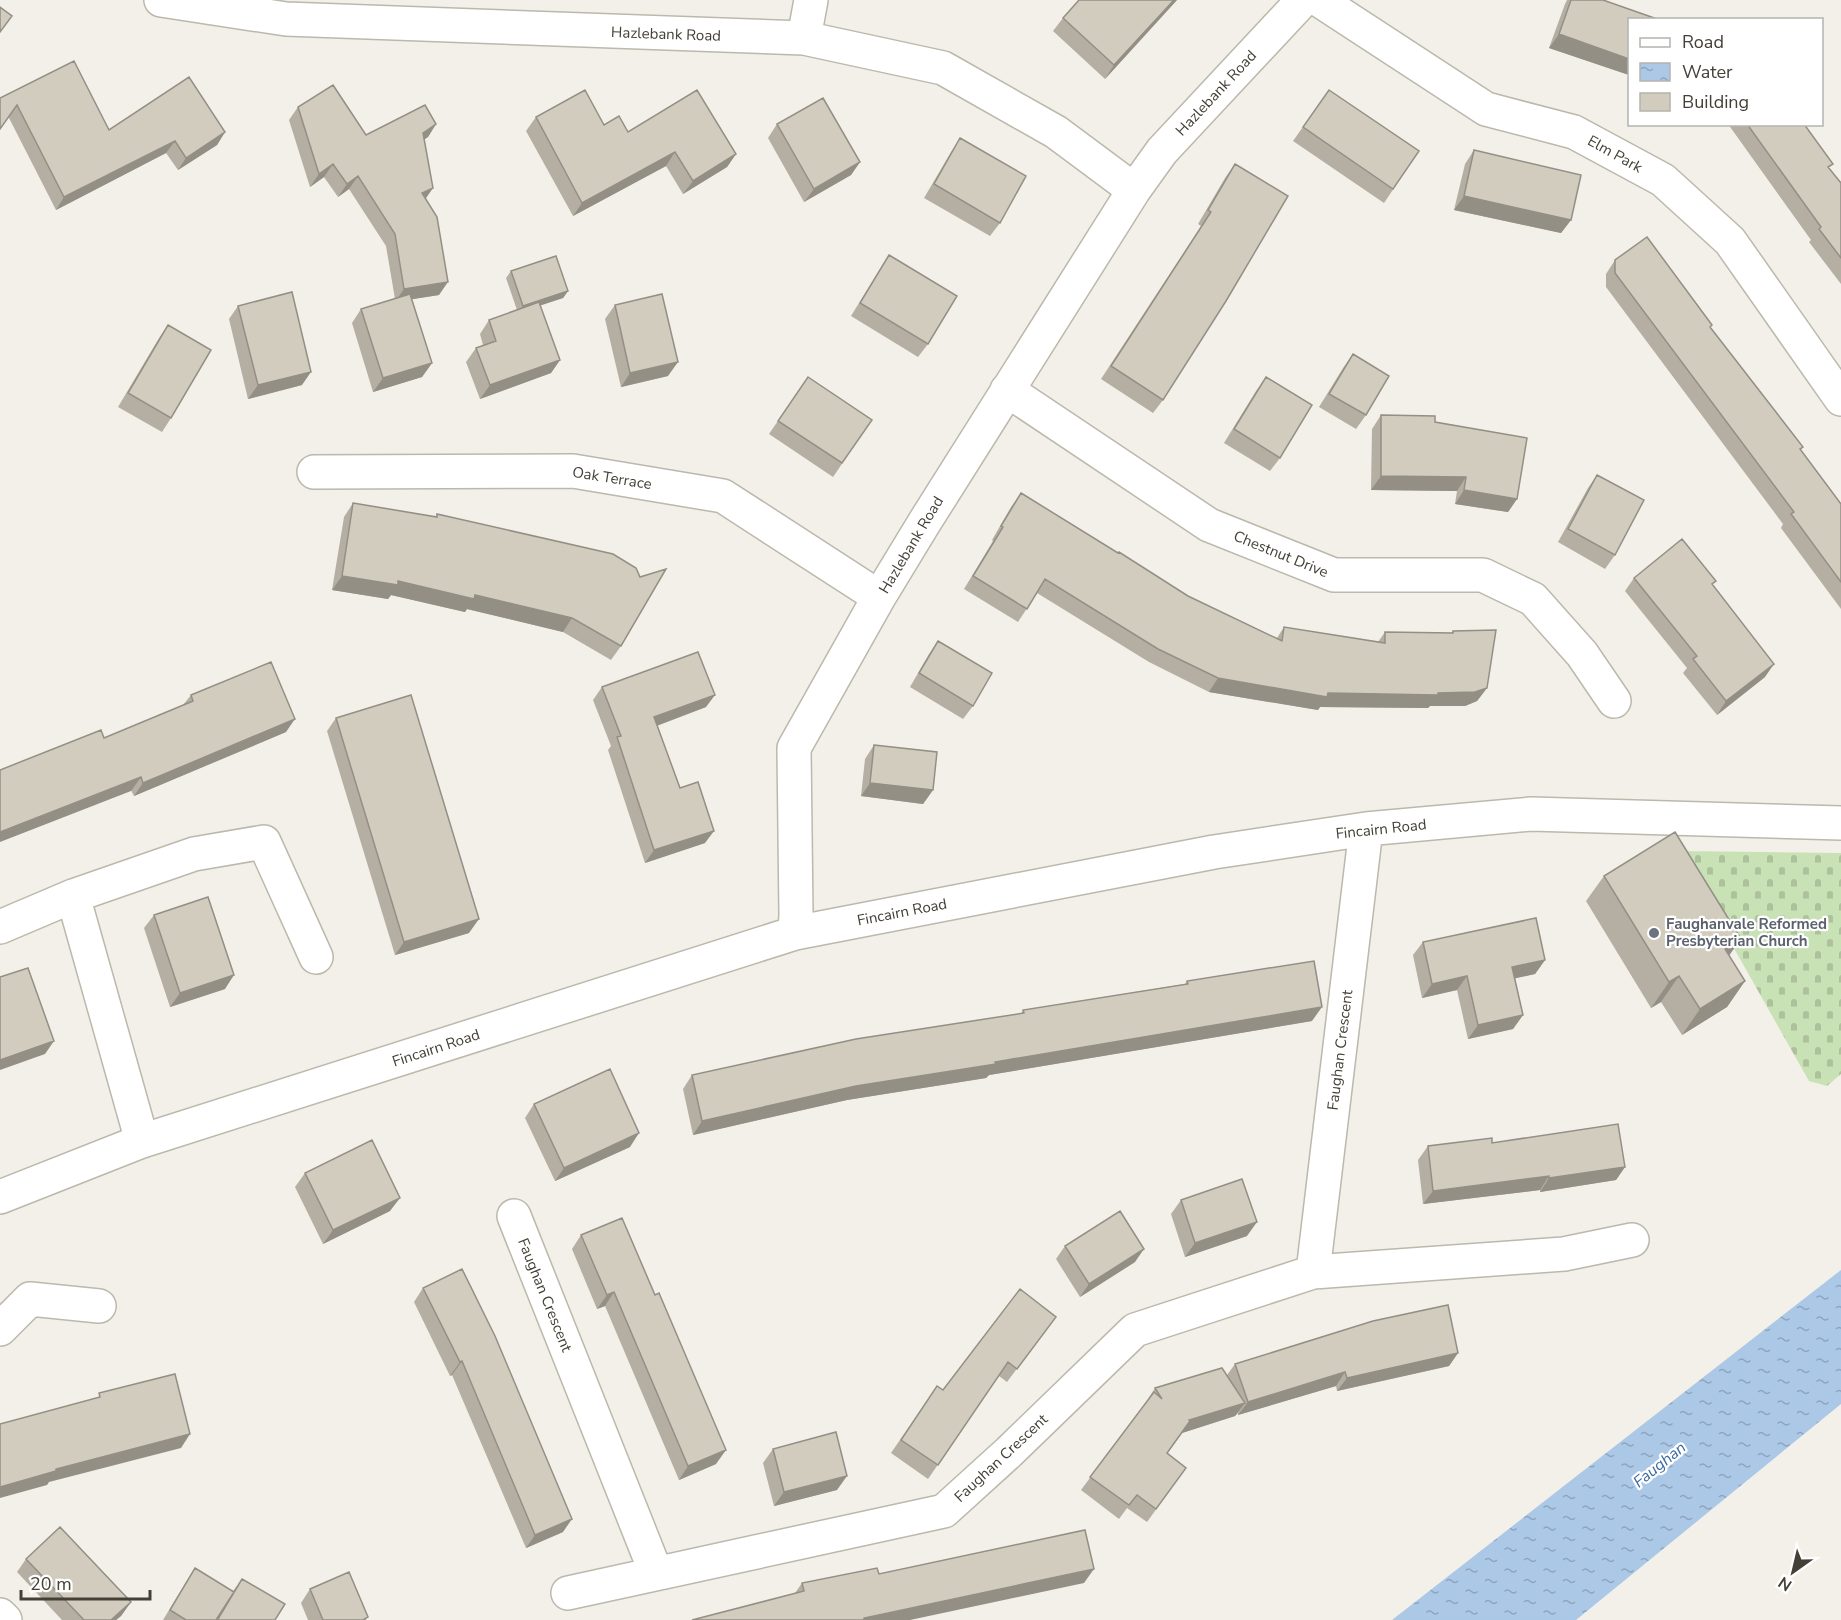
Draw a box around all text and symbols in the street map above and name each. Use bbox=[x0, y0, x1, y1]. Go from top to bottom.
legend bbox=[1628, 18, 1823, 126]
street label: Hazlebank Road bbox=[611, 22, 721, 46]
text: Road bbox=[1682, 30, 1724, 54]
street label: Hazlebank Road bbox=[1171, 46, 1261, 140]
text: Water bbox=[1682, 60, 1733, 84]
text: Building bbox=[1682, 90, 1749, 114]
street label: Elm Park bbox=[1584, 131, 1646, 177]
street label: Oak Terrace bbox=[571, 462, 653, 494]
street label: Hazlebank Road bbox=[874, 493, 948, 597]
street label: Chestnut Drive bbox=[1231, 526, 1331, 582]
street label: Fincairn Road bbox=[1335, 814, 1427, 844]
street label: Fincairn Road bbox=[855, 893, 949, 931]
place label: Faughanvale Reformed Presbyterian Church bbox=[1666, 914, 1827, 951]
marker: Faughanvale Reformed Presbyterian Church bbox=[1647, 926, 1661, 940]
street label: Faughan Crescent bbox=[1323, 988, 1357, 1111]
street label: Fincairn Road bbox=[390, 1024, 482, 1072]
street label: Faughan Crescent bbox=[513, 1235, 577, 1356]
street label: Faughan Crescent bbox=[950, 1409, 1053, 1507]
water label: Faughan bbox=[1629, 1437, 1691, 1493]
north arrow bbox=[1763, 1542, 1823, 1602]
scale bar bbox=[21, 1563, 150, 1601]
text: N bbox=[1774, 1571, 1796, 1596]
text: 20 m bbox=[30, 1572, 72, 1596]

